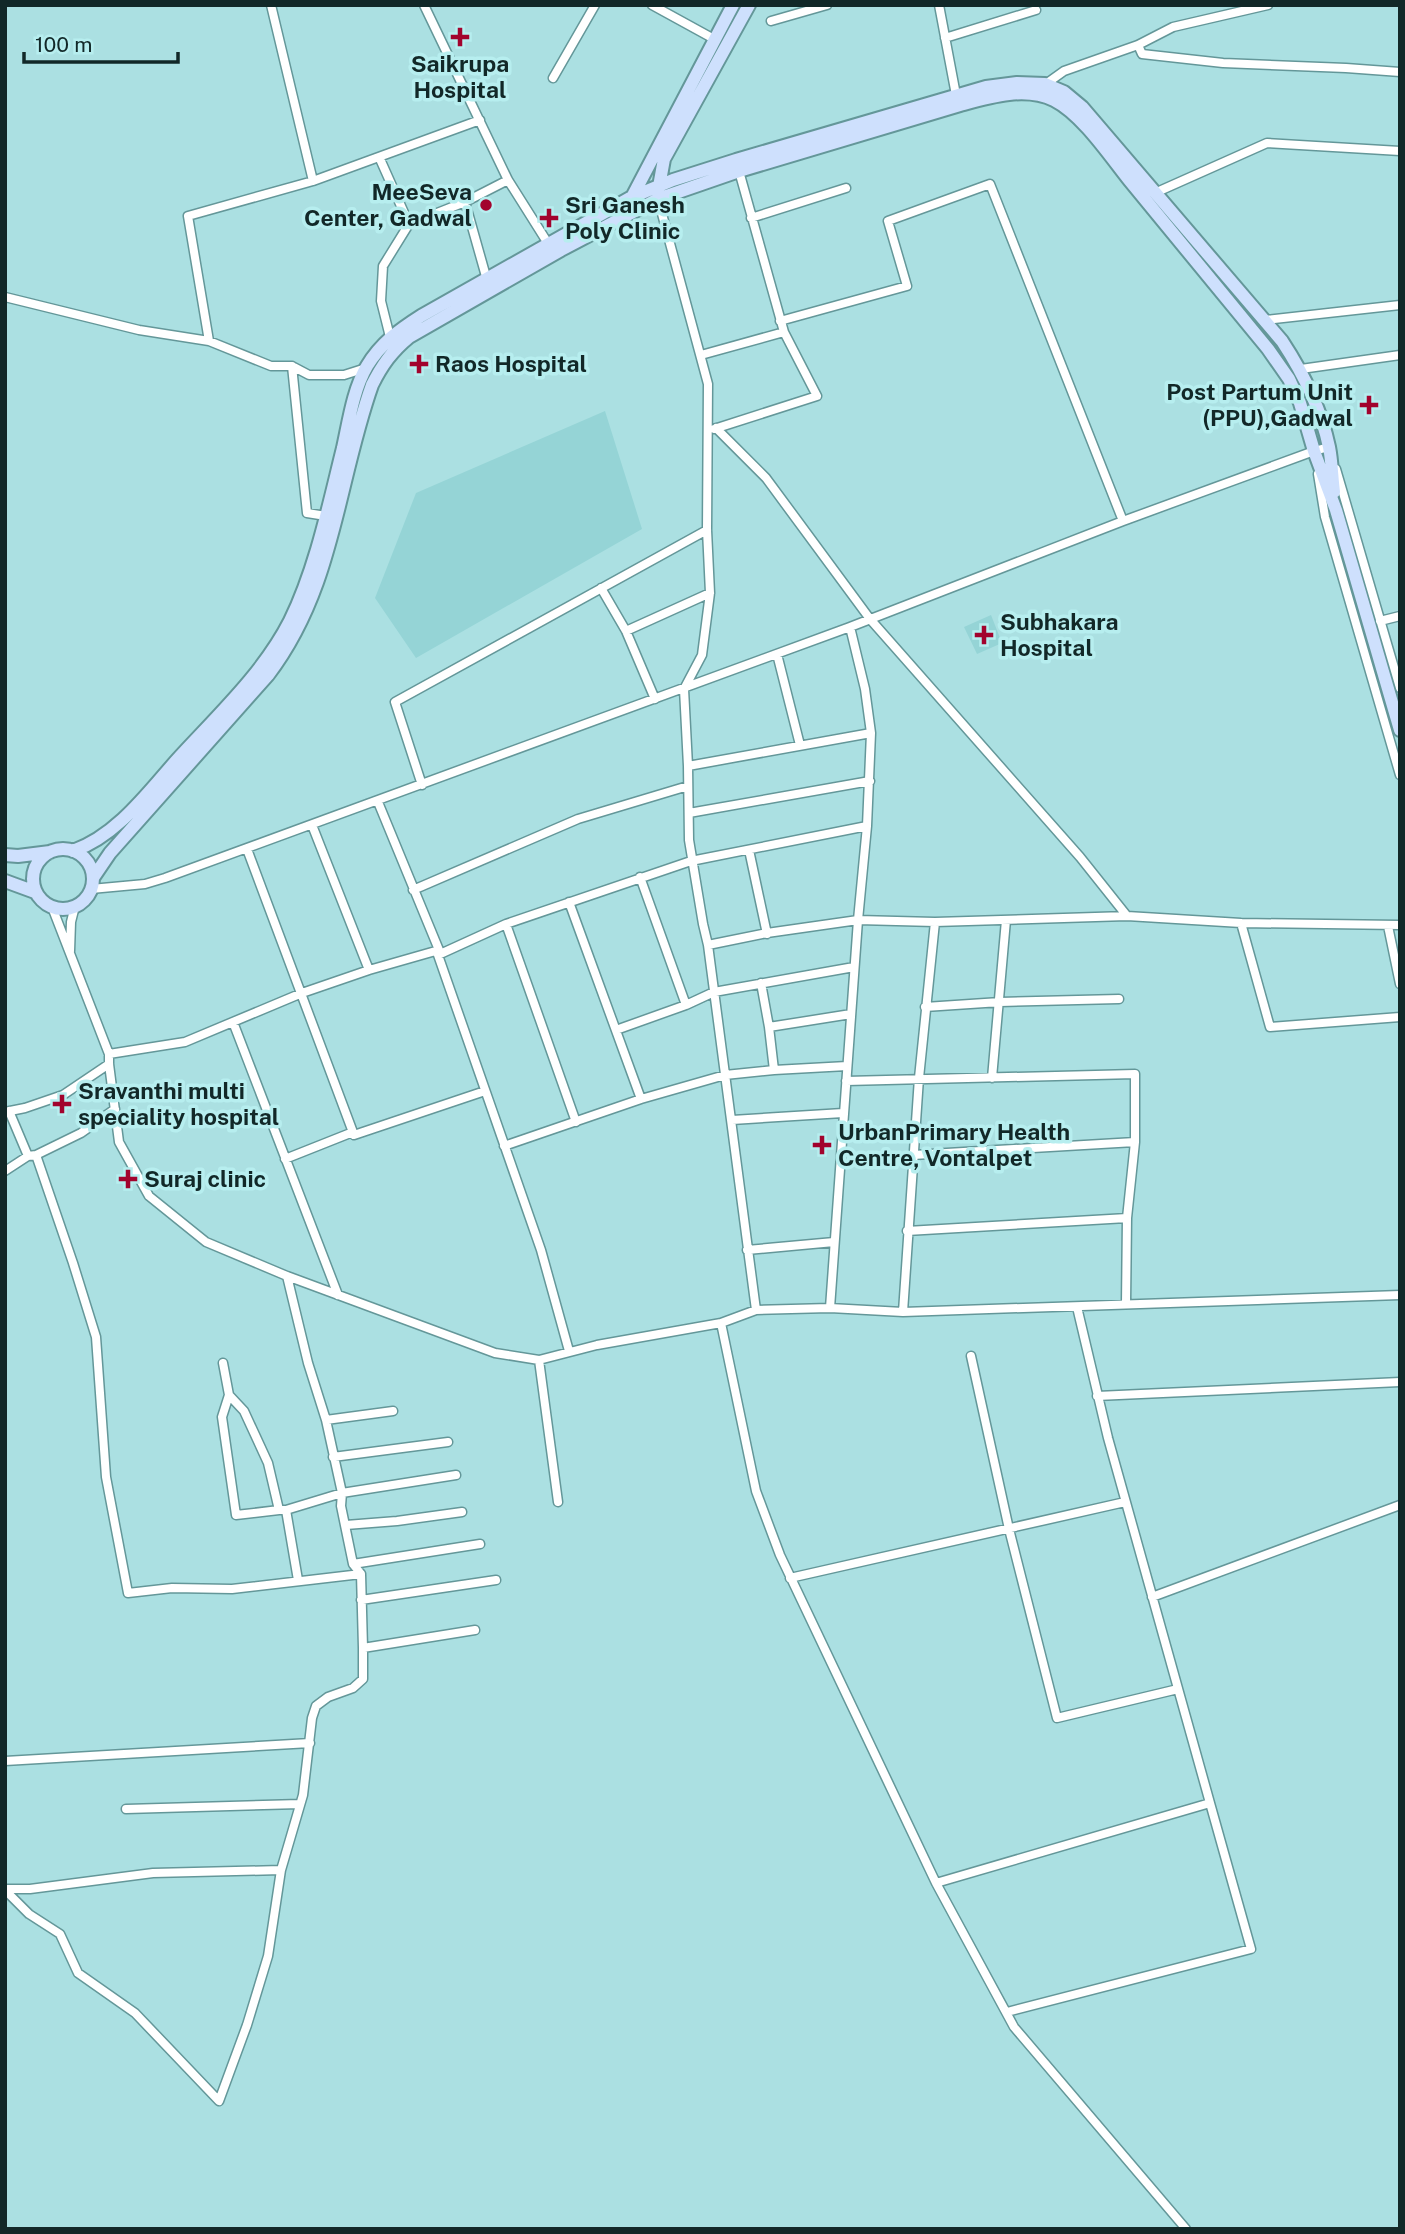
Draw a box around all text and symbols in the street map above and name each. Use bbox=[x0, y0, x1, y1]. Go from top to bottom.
scale bar bbox=[24, 21, 178, 65]
marker: Saikrupa Hospital bbox=[450, 27, 470, 47]
text: 100 m bbox=[35, 32, 92, 57]
place label: Saikrupa Hospital bbox=[411, 50, 509, 103]
place label: MeeSeva Center, Gadwal bbox=[304, 178, 472, 231]
place label: Sri Ganesh Poly Clinic bbox=[565, 191, 685, 244]
marker: MeeSeva Center, Gadwal bbox=[478, 197, 494, 213]
marker: Sri Ganesh Poly Clinic bbox=[539, 208, 559, 228]
place label: Raos Hospital bbox=[435, 350, 587, 377]
marker: Raos Hospital bbox=[409, 354, 429, 374]
place label: Post Partum Unit (PPU),Gadwal bbox=[1166, 378, 1353, 431]
marker: Post Partum Unit (PPU),Gadwal bbox=[1359, 395, 1379, 415]
place label: Subhakara Hospital bbox=[1000, 608, 1118, 661]
marker: Subhakara Hospital bbox=[974, 625, 994, 645]
place label: Sravanthi multi speciality hospital bbox=[78, 1077, 279, 1130]
marker: Sravanthi multi speciality hospital bbox=[52, 1094, 72, 1114]
place label: UrbanPrimary Health Centre, Vontalpet bbox=[838, 1118, 1070, 1171]
marker: UrbanPrimary Health Centre, Vontalpet bbox=[812, 1135, 832, 1155]
place label: Suraj clinic bbox=[144, 1165, 266, 1192]
marker: Suraj clinic bbox=[118, 1169, 138, 1189]

